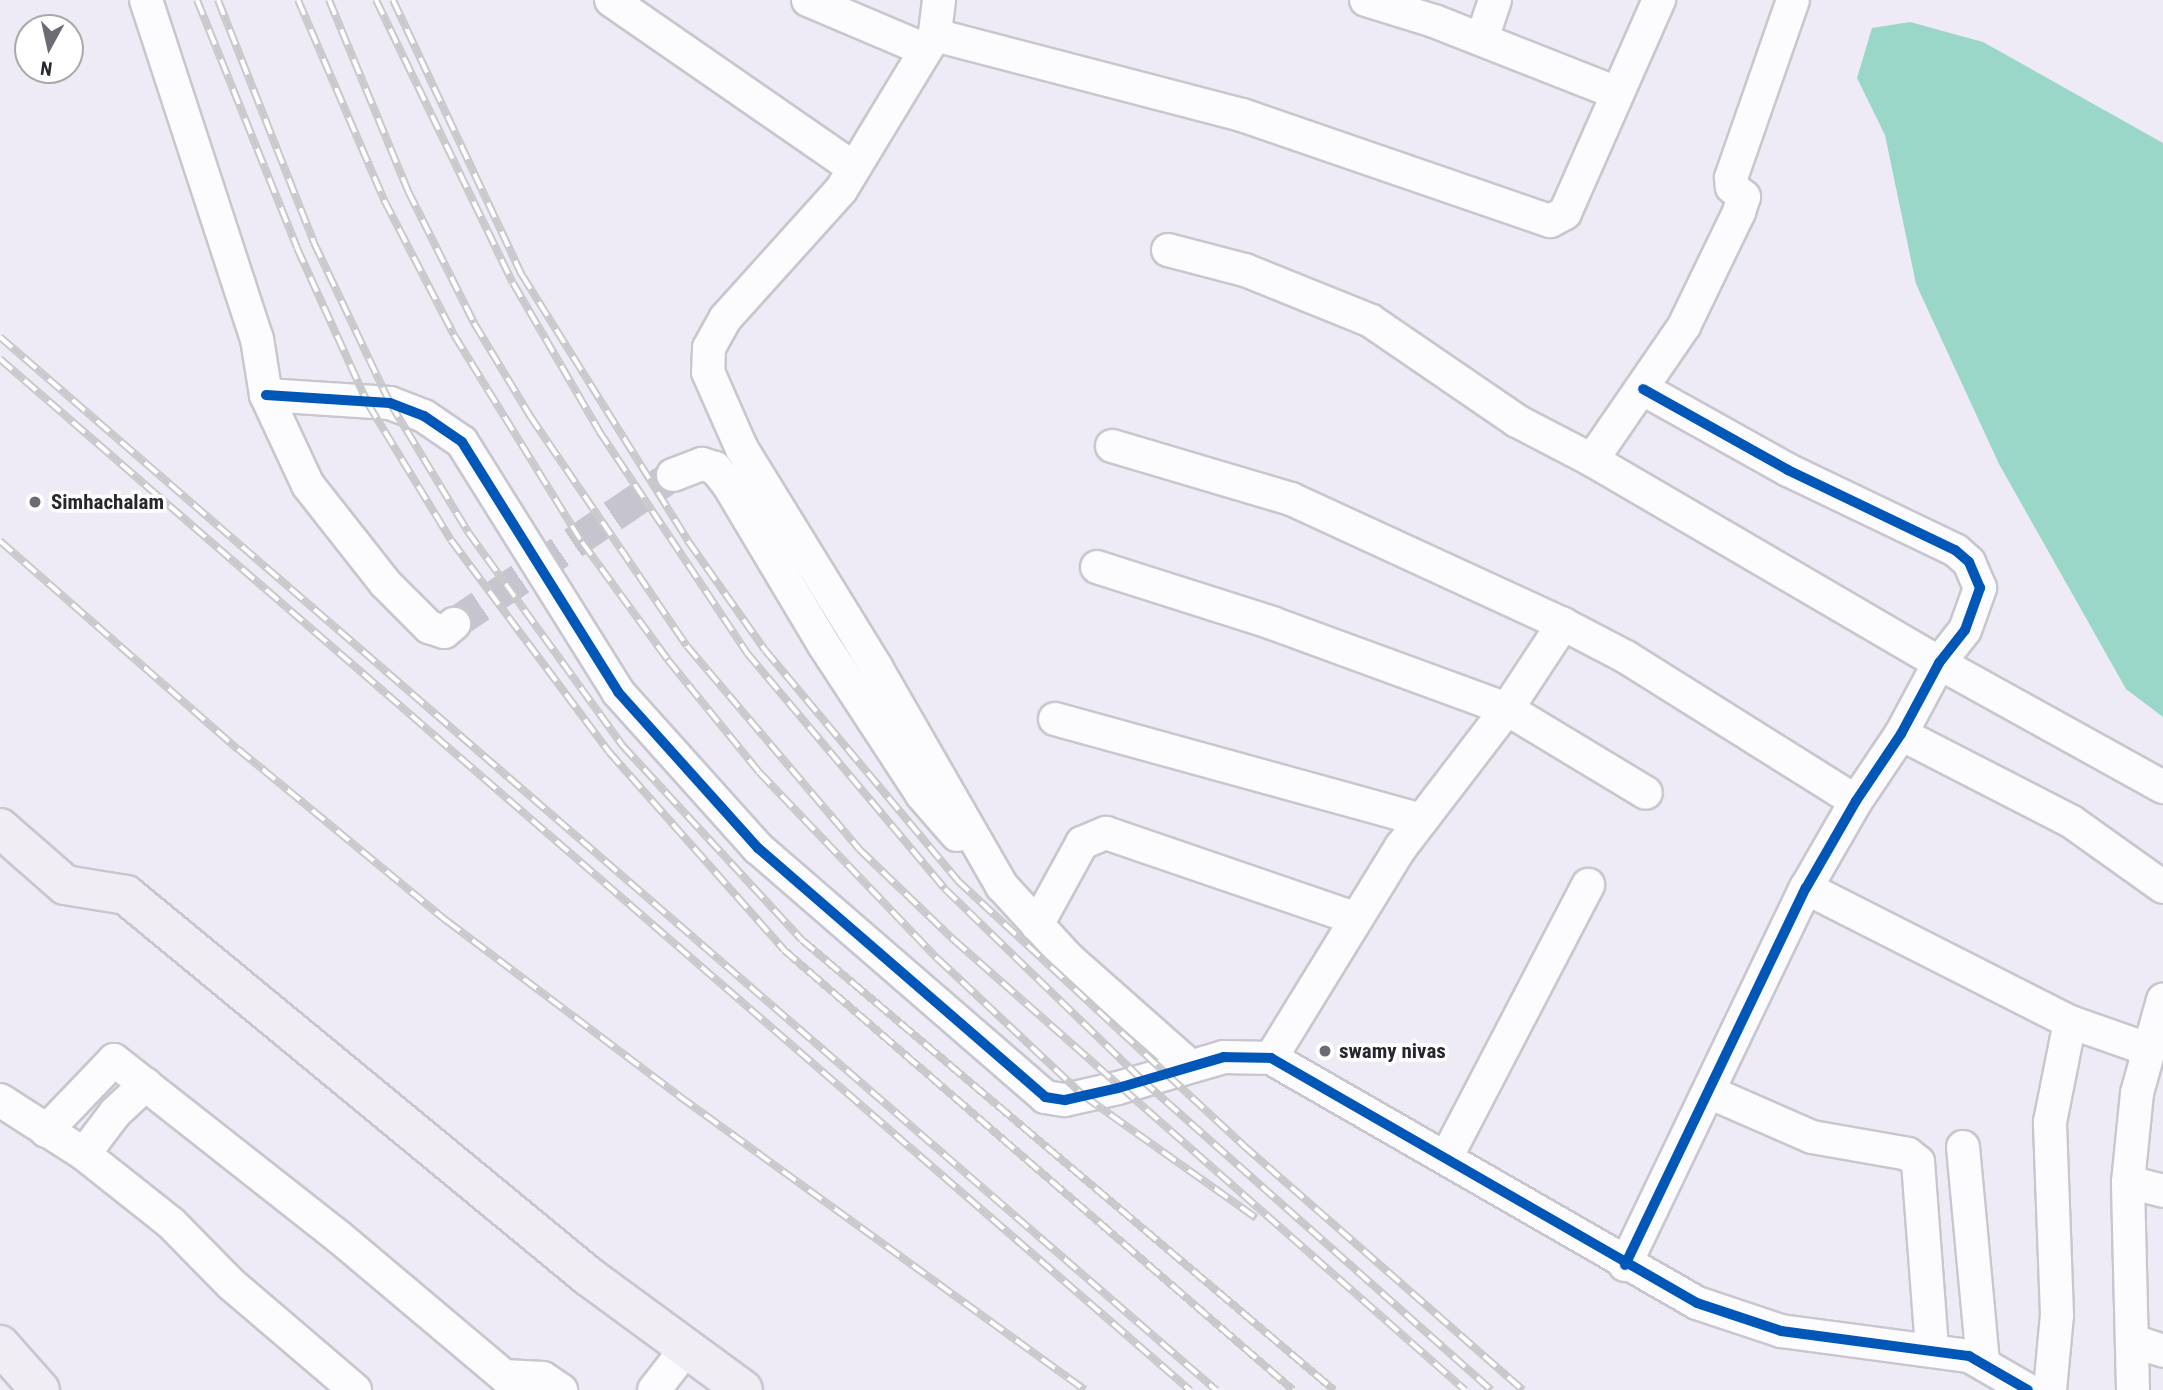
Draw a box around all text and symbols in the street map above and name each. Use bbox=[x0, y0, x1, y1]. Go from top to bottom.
north arrow bbox=[14, 14, 84, 84]
text: N bbox=[39, 56, 54, 81]
place label: Simhachalam bbox=[51, 489, 164, 515]
marker: Simhachalam bbox=[25, 492, 45, 512]
place label: swamy nivas bbox=[1339, 1038, 1446, 1064]
marker: swamy nivas bbox=[1317, 1043, 1333, 1059]

